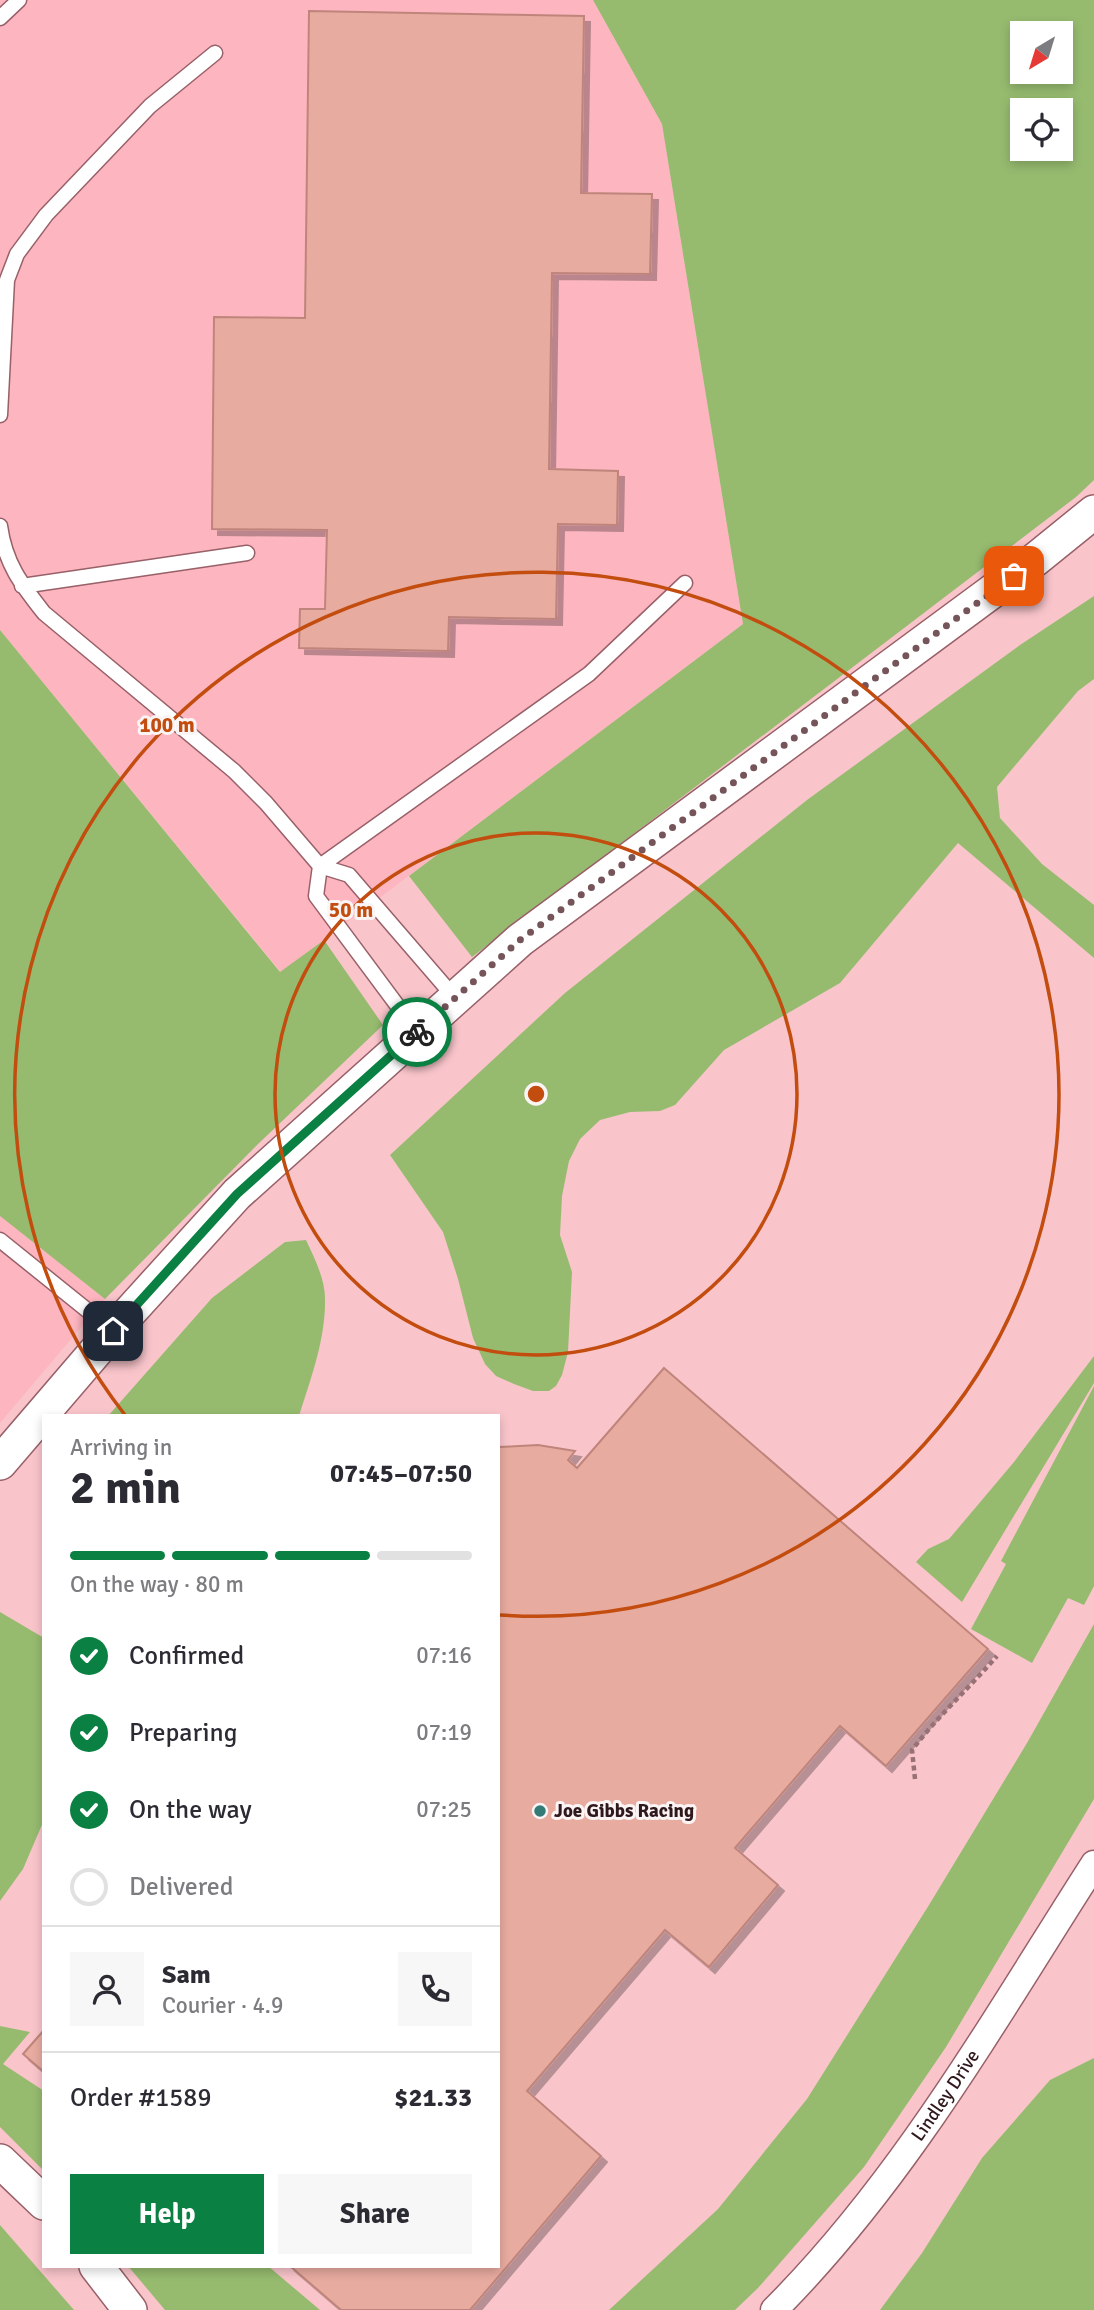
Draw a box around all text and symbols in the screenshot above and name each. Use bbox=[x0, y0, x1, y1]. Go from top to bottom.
north arrow bbox=[1010, 21, 1073, 84]
map controls bbox=[1010, 21, 1073, 161]
button: locate bbox=[1010, 98, 1073, 161]
pin bbox=[984, 546, 1044, 606]
icon: bag bbox=[995, 557, 1033, 595]
text: 100 m bbox=[139, 712, 195, 738]
text: 50 m bbox=[329, 897, 373, 923]
courier bbox=[382, 997, 452, 1067]
icon: bike bbox=[398, 1013, 436, 1051]
centre of rings bbox=[524, 1082, 548, 1106]
pin bbox=[83, 1301, 143, 1361]
icon: home bbox=[94, 1312, 132, 1350]
text: Arriving in bbox=[70, 1433, 172, 1462]
text: 07:45–07:50 bbox=[330, 1458, 472, 1490]
text: 2 min bbox=[70, 1460, 181, 1516]
text: On the way · 80 m bbox=[70, 1570, 244, 1599]
icon: check bbox=[70, 1637, 108, 1675]
text: Confirmed bbox=[129, 1640, 244, 1672]
text: 07:16 bbox=[416, 1641, 472, 1670]
icon: check bbox=[70, 1714, 108, 1752]
text: Preparing bbox=[129, 1717, 237, 1749]
text: 07:19 bbox=[416, 1718, 472, 1747]
icon: check bbox=[70, 1791, 108, 1829]
text: On the way bbox=[129, 1794, 252, 1826]
text: 07:25 bbox=[416, 1795, 472, 1824]
place label: Joe Gibbs Racing bbox=[554, 1799, 694, 1823]
marker: Joe Gibbs Racing bbox=[532, 1803, 548, 1819]
text: Delivered bbox=[129, 1871, 234, 1903]
button: person bbox=[70, 1952, 144, 2026]
button: phone bbox=[398, 1952, 472, 2026]
text: Sam bbox=[162, 1959, 211, 1991]
text: Courier · 4.9 bbox=[162, 1991, 283, 2020]
street label: Lindley Drive bbox=[906, 2045, 985, 2146]
text: Order #1589 bbox=[70, 2082, 211, 2114]
text: $21.33 bbox=[394, 2082, 472, 2114]
button: Help bbox=[70, 2174, 264, 2254]
button: Share bbox=[278, 2174, 472, 2254]

